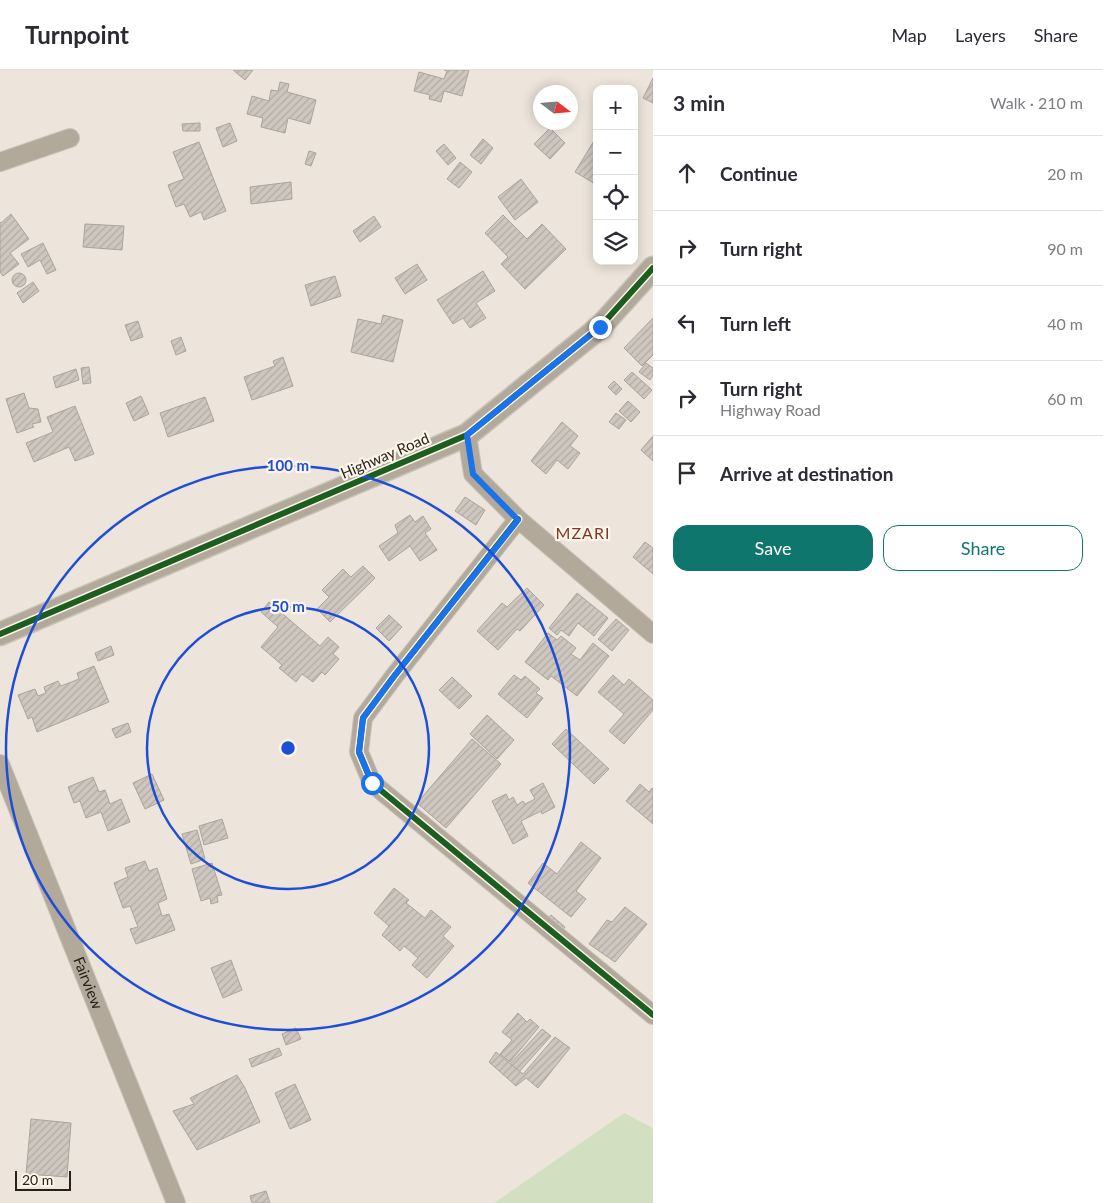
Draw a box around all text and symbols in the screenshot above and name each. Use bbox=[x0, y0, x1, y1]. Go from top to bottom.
text: Turnpoint bbox=[25, 20, 129, 49]
text: Map bbox=[891, 24, 927, 46]
text: Layers bbox=[955, 24, 1006, 46]
text: Share bbox=[1034, 24, 1078, 46]
north arrow bbox=[533, 85, 578, 130]
map controls bbox=[593, 85, 638, 265]
button: + bbox=[593, 85, 638, 130]
text: 3 min bbox=[673, 90, 725, 115]
text: Walk · 210 m bbox=[990, 93, 1083, 112]
button: − bbox=[593, 130, 638, 175]
icon: ahead bbox=[673, 159, 701, 187]
text: Continue bbox=[720, 162, 798, 185]
text: 20 m bbox=[1047, 164, 1083, 183]
button: locate bbox=[593, 175, 638, 220]
button: layers bbox=[593, 220, 638, 265]
icon: right bbox=[673, 234, 701, 262]
text: Turn right bbox=[720, 237, 802, 260]
text: 90 m bbox=[1047, 239, 1083, 258]
icon: left bbox=[673, 309, 701, 337]
text: Turn left bbox=[720, 312, 791, 335]
text: 40 m bbox=[1047, 314, 1083, 333]
route end bbox=[589, 316, 612, 339]
text: Turn right bbox=[720, 377, 802, 400]
icon: right bbox=[673, 384, 701, 412]
text: 60 m bbox=[1047, 389, 1083, 408]
text: Highway Road bbox=[720, 400, 821, 419]
street label: Highway Road bbox=[338, 428, 432, 482]
text: 100 m bbox=[267, 456, 309, 474]
icon: arrive bbox=[673, 459, 701, 487]
text: Arrive at destination bbox=[720, 462, 893, 485]
district label: MZARI bbox=[556, 523, 610, 542]
button: Save bbox=[673, 525, 873, 571]
button: Share bbox=[883, 525, 1083, 571]
text: 50 m bbox=[271, 597, 305, 615]
centre of rings bbox=[279, 739, 297, 757]
route start bbox=[361, 772, 384, 795]
street label: Fairview bbox=[70, 954, 107, 1012]
scale bar bbox=[15, 1168, 71, 1191]
text: 20 m bbox=[22, 1171, 53, 1188]

